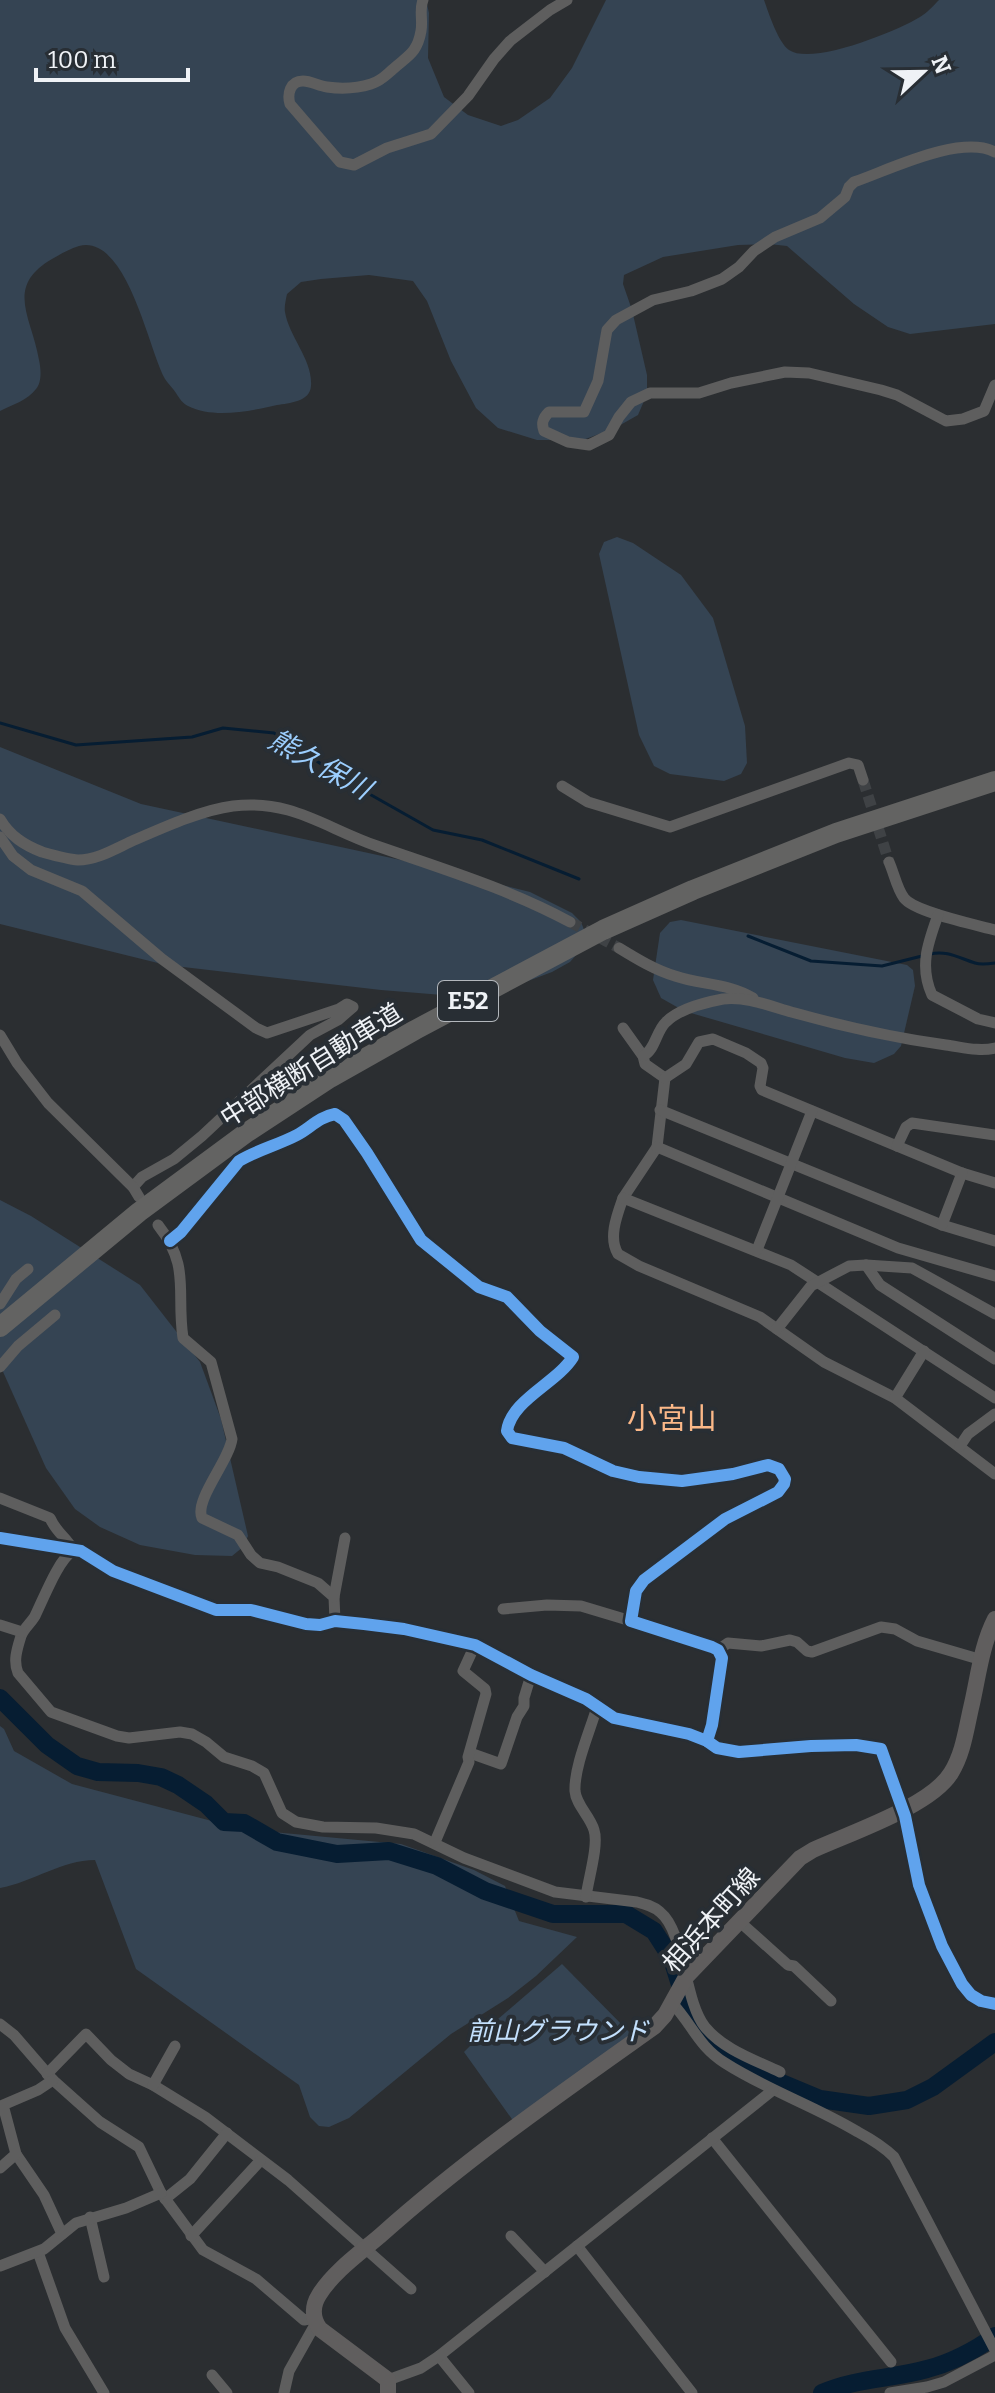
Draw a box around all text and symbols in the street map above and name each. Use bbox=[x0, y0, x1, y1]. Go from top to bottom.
scale bar bbox=[36, 32, 188, 82]
north arrow bbox=[883, 32, 963, 112]
text: 100 m bbox=[48, 46, 116, 74]
text: N bbox=[925, 52, 957, 78]
water label: 熊久保川 bbox=[263, 723, 379, 807]
road number: E52 bbox=[438, 981, 498, 1021]
street label: 中部横断自動車道 bbox=[215, 997, 408, 1134]
district label: 小宮山 bbox=[627, 1401, 717, 1437]
street label: 相浜本町線 bbox=[656, 1862, 766, 1979]
park label: 前山グラウンド bbox=[467, 2016, 650, 2047]

